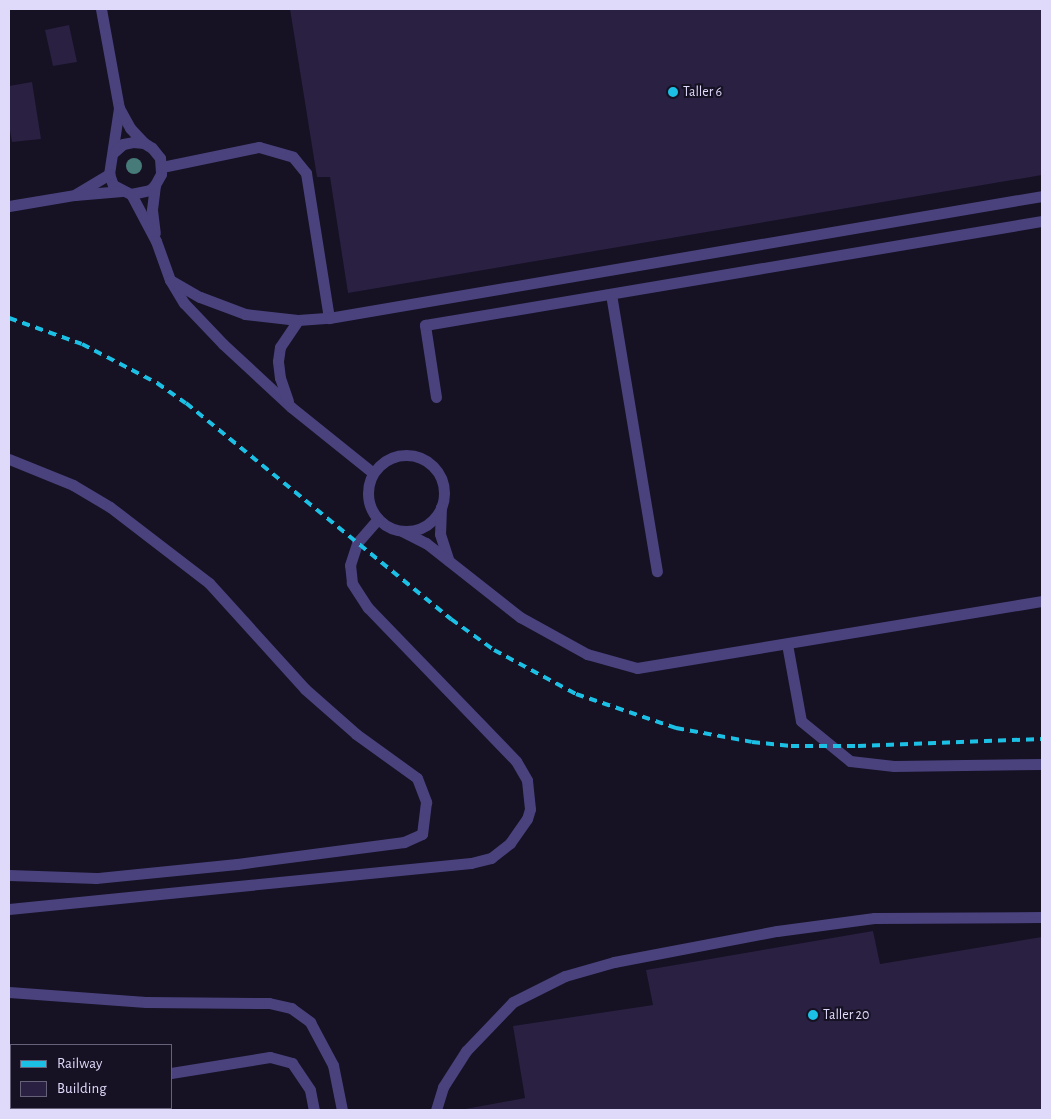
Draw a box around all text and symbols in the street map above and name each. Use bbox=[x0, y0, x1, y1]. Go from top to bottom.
place label: Taller 6 bbox=[683, 84, 722, 100]
marker: Taller 6 bbox=[667, 86, 679, 98]
place label: Taller 20 bbox=[823, 1007, 869, 1023]
marker: Taller 20 bbox=[807, 1009, 819, 1021]
legend bbox=[10, 1044, 172, 1109]
text: Railway bbox=[57, 1056, 102, 1071]
text: Building bbox=[57, 1081, 107, 1096]

